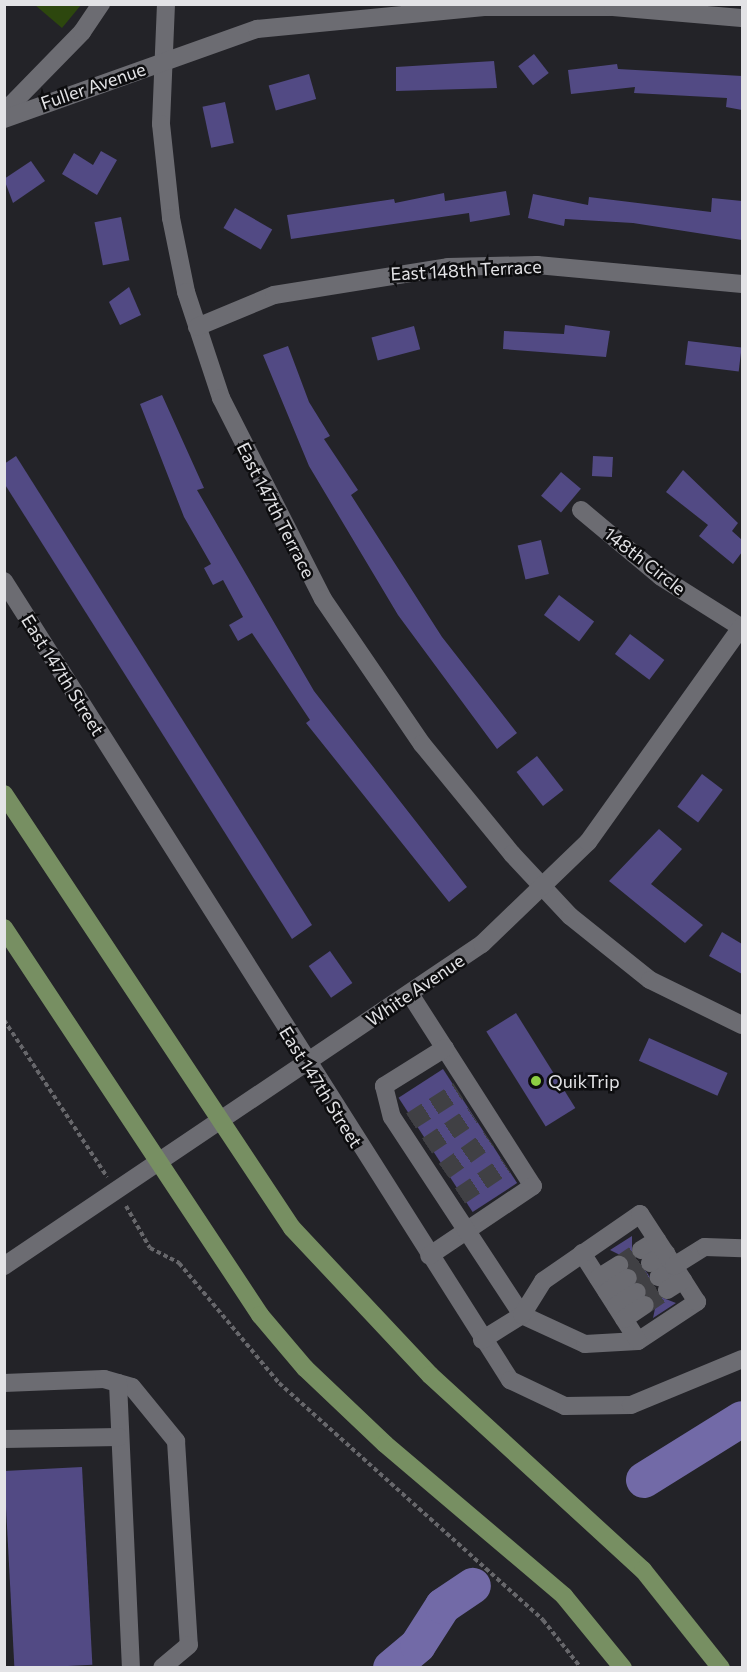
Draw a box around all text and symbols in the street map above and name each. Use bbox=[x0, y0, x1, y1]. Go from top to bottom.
street label: Fuller Avenue bbox=[38, 58, 148, 114]
street label: East 148th Terrace bbox=[390, 255, 542, 285]
street label: East 147th Terrace bbox=[232, 438, 320, 582]
street label: 148th Circle bbox=[600, 523, 690, 599]
street label: East 147th Street bbox=[17, 610, 109, 740]
street label: White Avenue bbox=[362, 949, 468, 1031]
street label: East 147th Street bbox=[275, 1022, 367, 1152]
place label: QuikTrip bbox=[548, 1070, 620, 1092]
marker: QuikTrip bbox=[529, 1074, 543, 1088]

